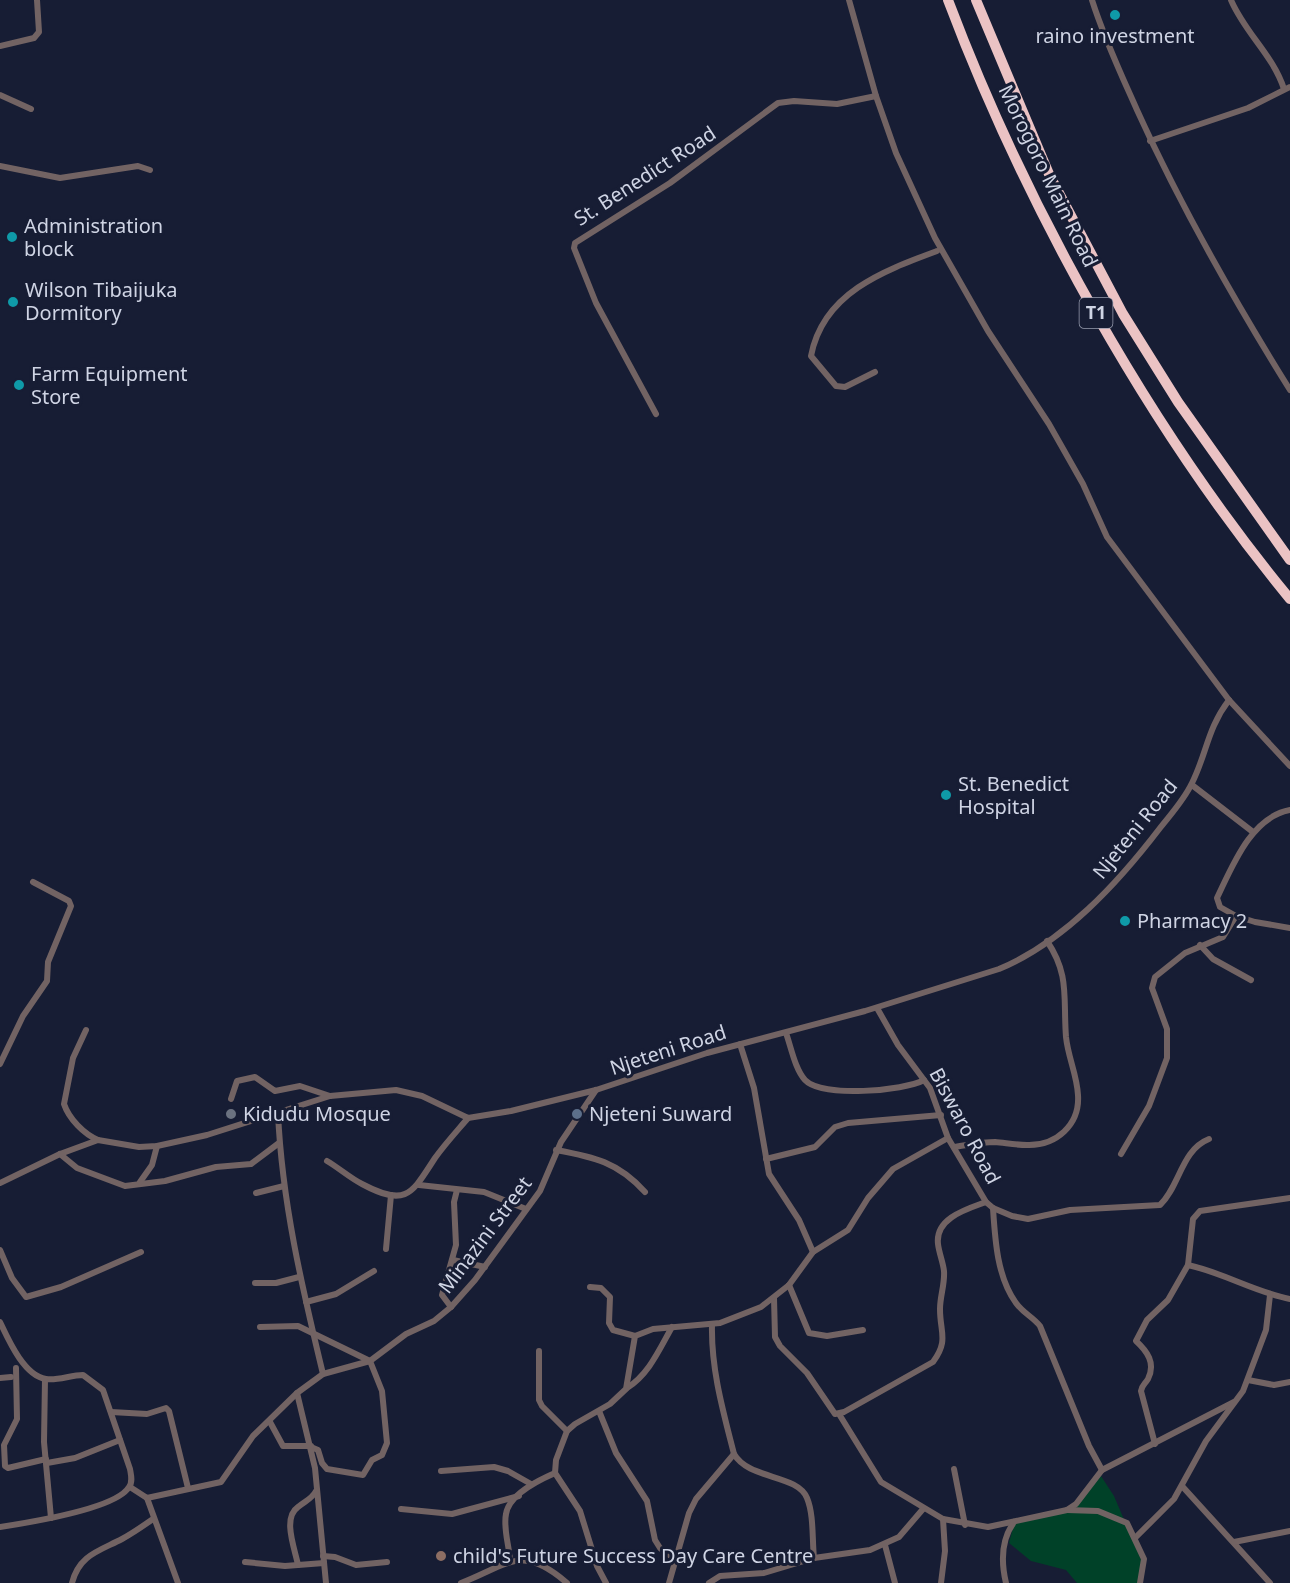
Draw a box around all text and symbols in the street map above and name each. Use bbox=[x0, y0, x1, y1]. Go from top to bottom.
marker: raino investment bbox=[1108, 8, 1122, 22]
place label: raino investment bbox=[1035, 22, 1195, 49]
street label: Morogoro Main Road bbox=[992, 80, 1104, 272]
street label: St. Benedict Road bbox=[569, 120, 721, 232]
place label: Administration block bbox=[24, 212, 163, 262]
marker: Administration block bbox=[5, 230, 19, 244]
place label: Wilson Tibaijuka Dormitory bbox=[25, 276, 178, 326]
marker: Wilson Tibaijuka Dormitory bbox=[6, 295, 20, 309]
road number: T1 bbox=[1080, 298, 1112, 328]
place label: Farm Equipment Store bbox=[31, 360, 188, 410]
marker: Farm Equipment Store bbox=[12, 378, 26, 392]
place label: St. Benedict Hospital bbox=[958, 770, 1069, 820]
street label: Njeteni Road bbox=[1086, 773, 1183, 884]
marker: St. Benedict Hospital bbox=[939, 788, 953, 802]
place label: Pharmacy 2 bbox=[1137, 907, 1247, 934]
marker: Pharmacy 2 bbox=[1118, 914, 1132, 928]
street label: Njeteni Road bbox=[606, 1018, 730, 1081]
street label: Biswaro Road bbox=[923, 1063, 1007, 1189]
place label: Kidudu Mosque bbox=[243, 1100, 391, 1127]
place label: Njeteni Suward bbox=[589, 1100, 732, 1127]
marker: Kidudu Mosque bbox=[224, 1107, 238, 1121]
marker: Njeteni Suward bbox=[570, 1107, 584, 1121]
street label: Minazini Street bbox=[432, 1171, 538, 1299]
place label: child's Future Success Day Care Centre bbox=[453, 1542, 813, 1569]
marker: child's Future Success Day Care Centre bbox=[434, 1549, 448, 1563]

